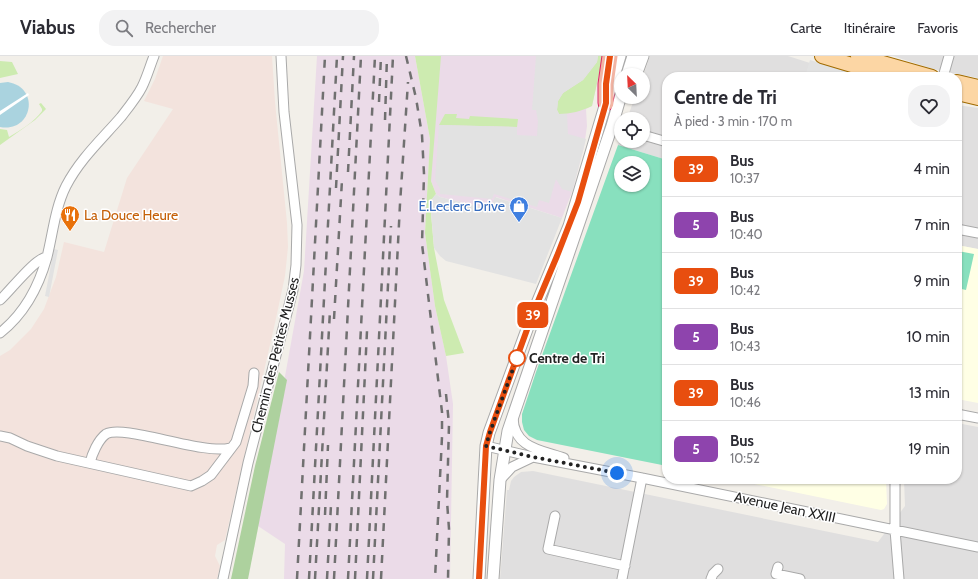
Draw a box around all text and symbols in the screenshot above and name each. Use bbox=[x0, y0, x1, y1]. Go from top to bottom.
search box bbox=[99, 10, 379, 46]
text: Viabus bbox=[20, 16, 75, 39]
icon: search bbox=[113, 17, 135, 39]
text: Rechercher bbox=[145, 19, 216, 37]
text: Carte bbox=[790, 19, 822, 37]
text: Itinéraire bbox=[844, 19, 895, 37]
text: Favoris bbox=[917, 19, 958, 37]
north arrow bbox=[614, 68, 650, 104]
map controls bbox=[614, 68, 650, 192]
button: heart bbox=[908, 85, 950, 127]
text: Centre de Tri bbox=[674, 86, 777, 109]
button: locate bbox=[614, 112, 650, 148]
text: À pied · 3 min · 170 m bbox=[674, 113, 792, 129]
text: Bus bbox=[730, 152, 754, 170]
button: layers bbox=[614, 156, 650, 192]
text: 39 bbox=[688, 160, 704, 178]
text: 4 min bbox=[913, 160, 950, 178]
text: 10:37 bbox=[730, 170, 760, 186]
shop icon: E.Leclerc Drive bbox=[508, 195, 530, 223]
place label: E.Leclerc Drive bbox=[418, 197, 505, 215]
restaurant icon: La Douce Heure bbox=[59, 204, 81, 232]
place label: La Douce Heure bbox=[84, 206, 178, 224]
text: Bus bbox=[730, 208, 754, 226]
text: 5 bbox=[692, 216, 700, 234]
text: 7 min bbox=[914, 216, 950, 234]
text: 10:40 bbox=[730, 226, 763, 242]
text: Bus bbox=[730, 264, 754, 282]
text: 39 bbox=[688, 272, 704, 290]
text: 9 min bbox=[913, 272, 950, 290]
street label: Chemin des Petites Musses bbox=[247, 275, 303, 435]
text: 10:42 bbox=[730, 282, 760, 298]
line badge: 39 bbox=[515, 302, 551, 328]
text: 39 bbox=[525, 306, 541, 324]
text: Bus bbox=[730, 320, 754, 338]
text: 5 bbox=[692, 328, 700, 346]
text: 10 min bbox=[907, 328, 950, 346]
text: 10:43 bbox=[730, 338, 761, 354]
marker: Centre de Tri bbox=[508, 349, 526, 367]
place label: Centre de Tri bbox=[529, 349, 605, 367]
text: Bus bbox=[730, 376, 754, 394]
text: 39 bbox=[688, 384, 704, 402]
text: 13 min bbox=[909, 384, 950, 402]
text: 10:46 bbox=[730, 394, 761, 410]
text: Bus bbox=[730, 432, 754, 450]
text: 5 bbox=[692, 440, 700, 458]
text: 19 min bbox=[908, 440, 950, 458]
text: 10:52 bbox=[730, 450, 760, 466]
your location bbox=[607, 463, 627, 483]
street label: Avenue Jean XXIII bbox=[733, 487, 837, 527]

